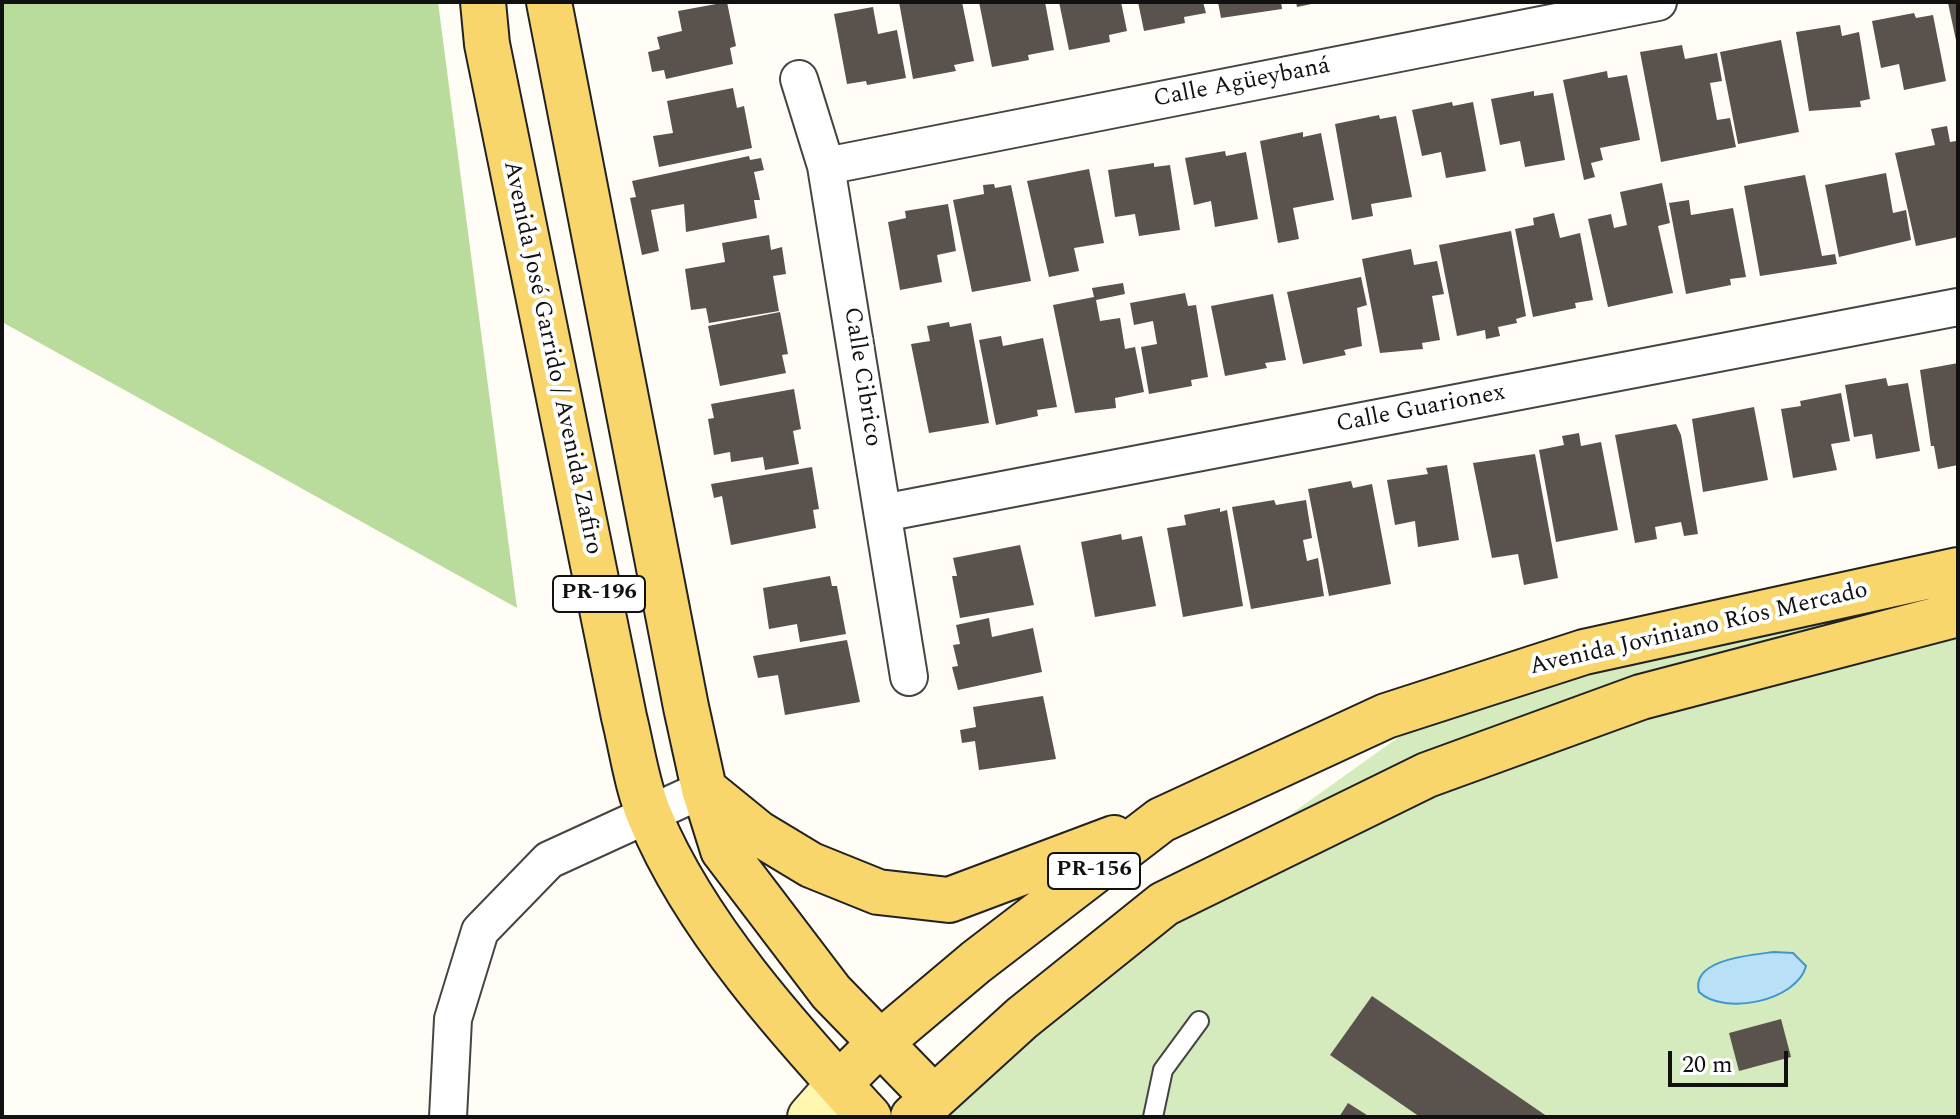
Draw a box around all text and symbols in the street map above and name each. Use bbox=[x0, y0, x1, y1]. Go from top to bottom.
street label: Calle Agüeybaná bbox=[1151, 53, 1333, 115]
street label: Avenida José Garrido / Avenida Zafiro bbox=[495, 159, 607, 557]
street label: Calle Cibrico bbox=[836, 305, 886, 449]
street label: Calle Guarionex bbox=[1334, 379, 1508, 441]
road number: PR-196 bbox=[553, 576, 645, 612]
street label: Avenida Joviniano Ríos Mercado bbox=[1527, 577, 1871, 683]
road number: PR-156 bbox=[1048, 853, 1140, 889]
scale bar bbox=[1672, 1035, 1792, 1085]
text: 20 m bbox=[1682, 1047, 1733, 1083]

